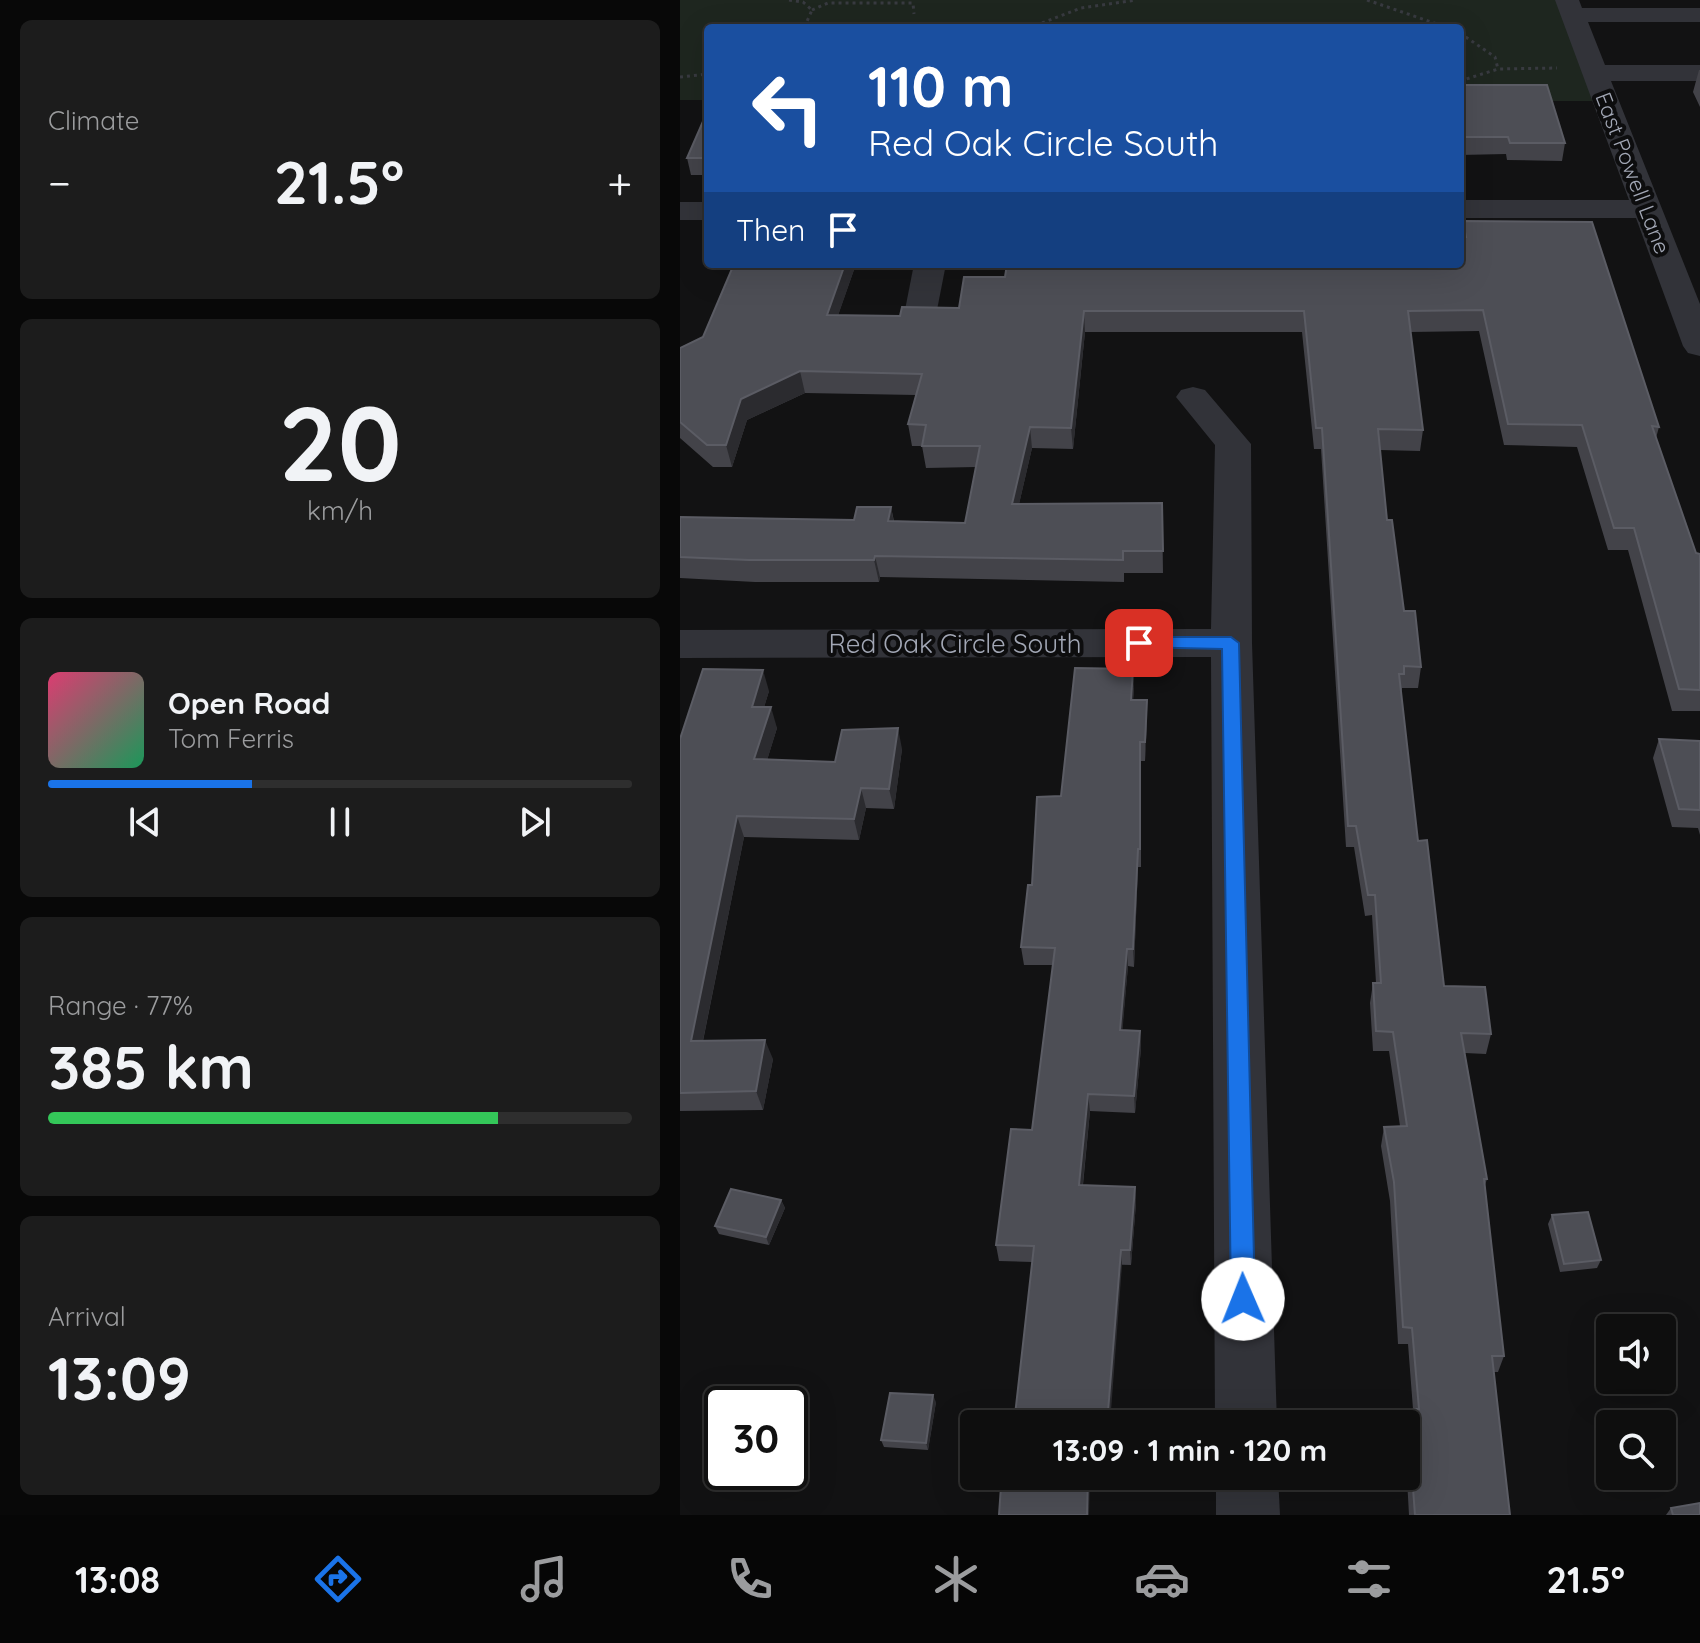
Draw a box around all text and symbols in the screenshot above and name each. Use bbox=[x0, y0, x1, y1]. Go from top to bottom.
text: 110 m bbox=[868, 51, 1013, 121]
icon: left bbox=[736, 56, 840, 160]
street label: East Powell Lane bbox=[1589, 88, 1677, 258]
text: Climate bbox=[48, 104, 139, 137]
text: Red Oak Circle South bbox=[868, 120, 1219, 165]
text: 21.5° bbox=[274, 144, 404, 219]
text: − bbox=[48, 155, 71, 210]
text: + bbox=[607, 155, 632, 210]
icon: arrive bbox=[821, 208, 865, 252]
text: Then bbox=[736, 211, 805, 249]
text: 20 bbox=[278, 377, 402, 507]
text: km/h bbox=[307, 494, 373, 527]
pin bbox=[1105, 609, 1173, 677]
icon: arrive bbox=[1117, 621, 1161, 665]
street label: Red Oak Circle South bbox=[828, 627, 1082, 660]
text: Open Road bbox=[168, 684, 330, 722]
text: Tom Ferris bbox=[168, 722, 294, 755]
icon: previous bbox=[123, 800, 167, 844]
icon: pause bbox=[318, 800, 362, 844]
icon: next bbox=[513, 800, 557, 844]
text: Range · 77% bbox=[48, 989, 193, 1022]
text: 385 km bbox=[48, 1029, 254, 1104]
position arrow bbox=[1201, 1257, 1285, 1341]
text: Arrival bbox=[48, 1300, 126, 1333]
map controls bbox=[1596, 1314, 1676, 1490]
button: sound bbox=[1596, 1314, 1676, 1394]
text: 13:09 bbox=[48, 1340, 191, 1415]
speed limit sign: 30 bbox=[704, 1386, 808, 1490]
button: search bbox=[1596, 1410, 1676, 1490]
text: 13:09 · 1 min · 120 m bbox=[1053, 1431, 1327, 1469]
icon: directions bbox=[310, 1551, 366, 1607]
icon: music bbox=[516, 1551, 572, 1607]
icon: phone bbox=[722, 1551, 778, 1607]
icon: climate bbox=[928, 1551, 984, 1607]
icon: car bbox=[1134, 1551, 1190, 1607]
icon: filters bbox=[1341, 1551, 1397, 1607]
text: 13:08 bbox=[75, 1557, 160, 1602]
text: 21.5° bbox=[1547, 1557, 1625, 1602]

